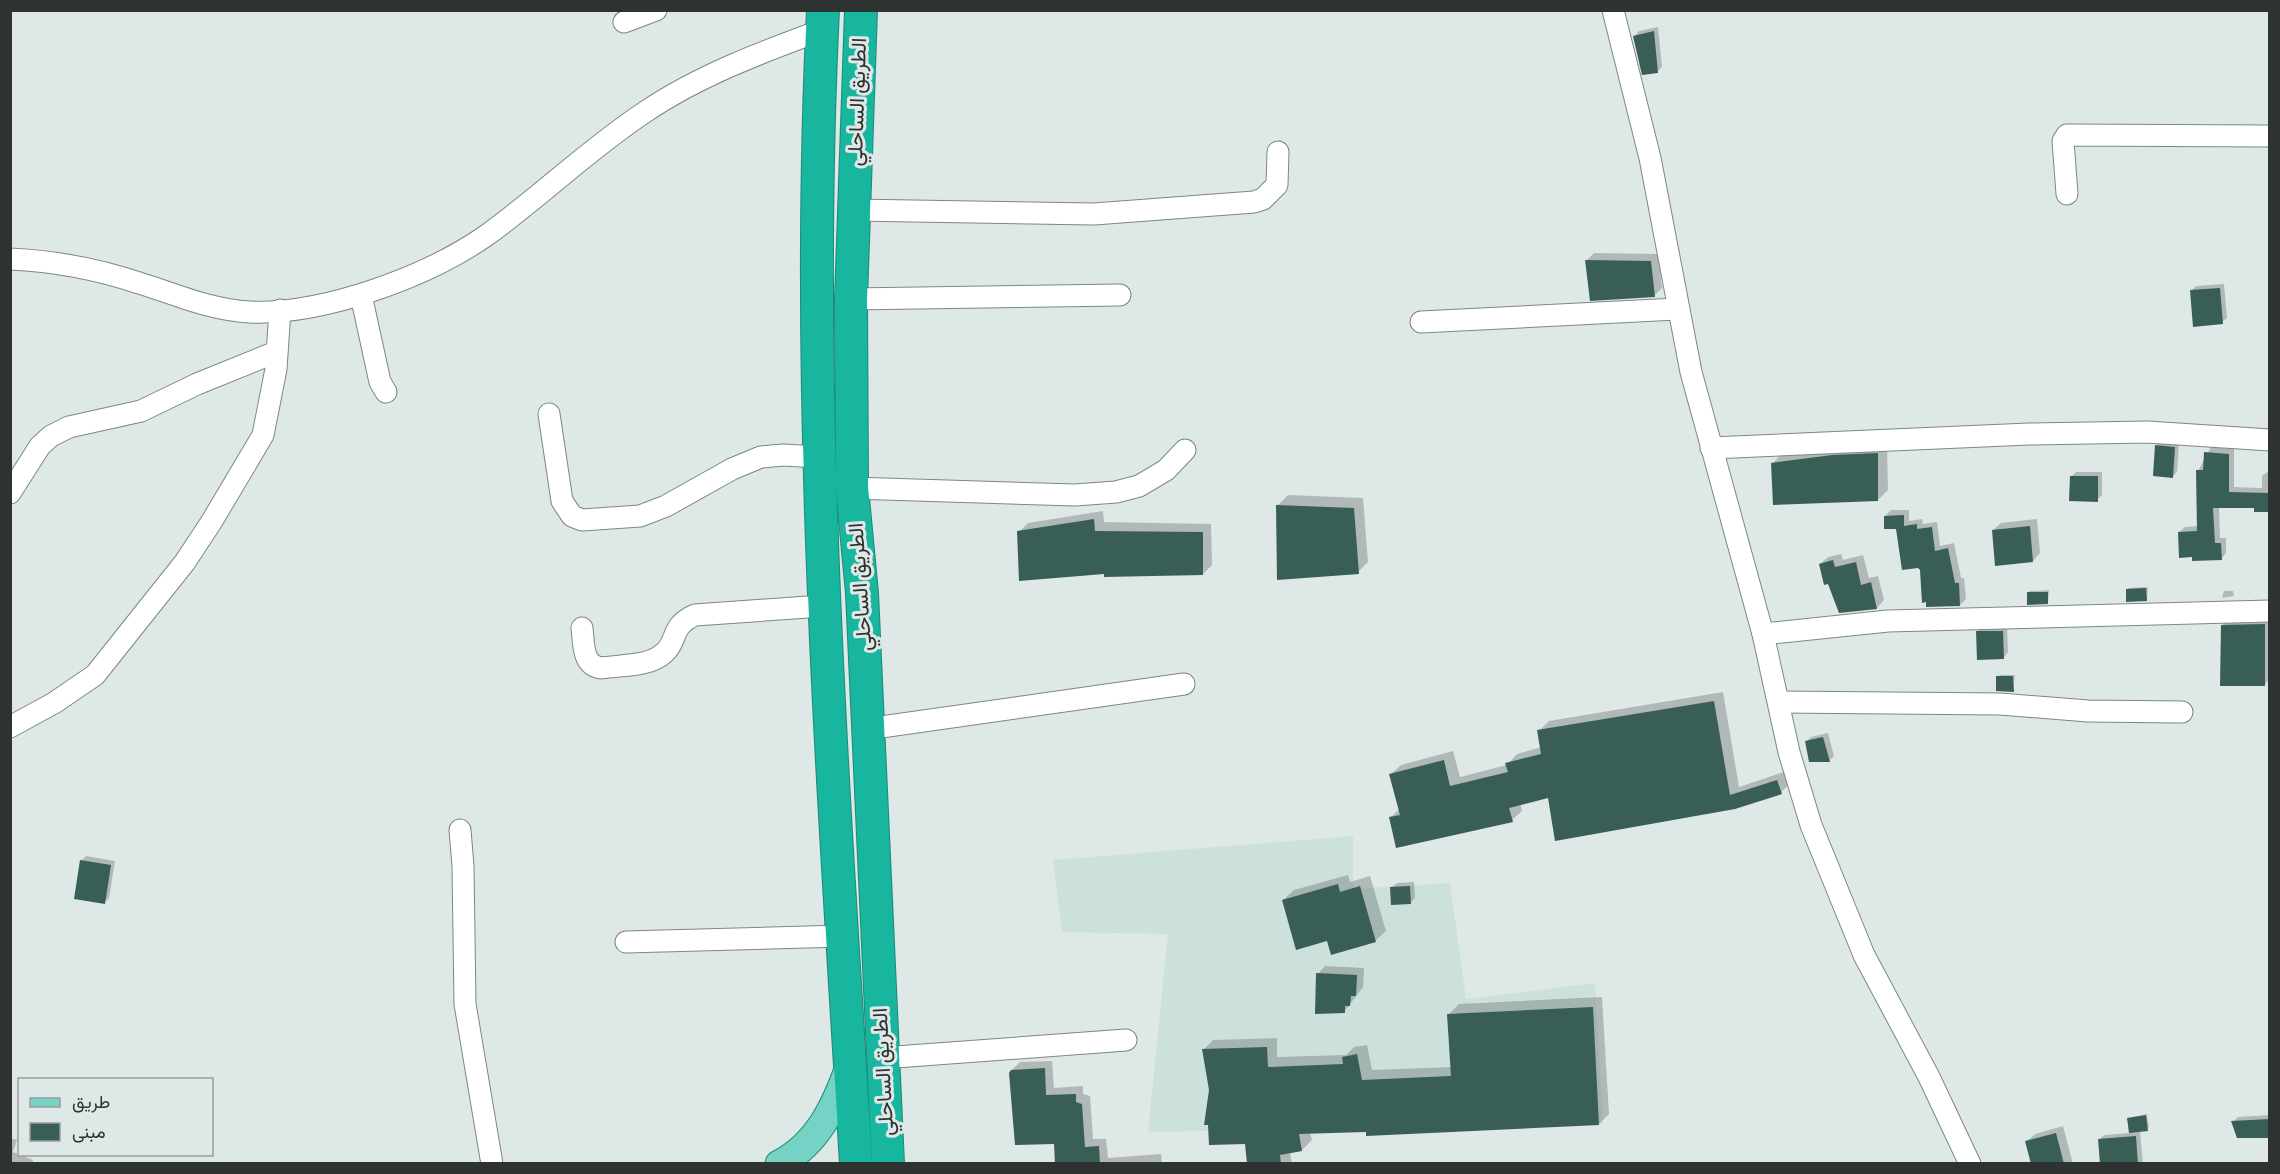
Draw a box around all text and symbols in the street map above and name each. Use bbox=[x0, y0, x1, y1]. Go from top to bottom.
street label: الطريق الساحلي bbox=[841, 37, 876, 167]
street label: الطريق الساحلي bbox=[842, 522, 881, 652]
street label: الطريق الساحلي bbox=[866, 1007, 903, 1137]
legend bbox=[18, 1078, 213, 1156]
text: طريق bbox=[72, 1090, 110, 1113]
text: مبنى bbox=[72, 1120, 106, 1143]

